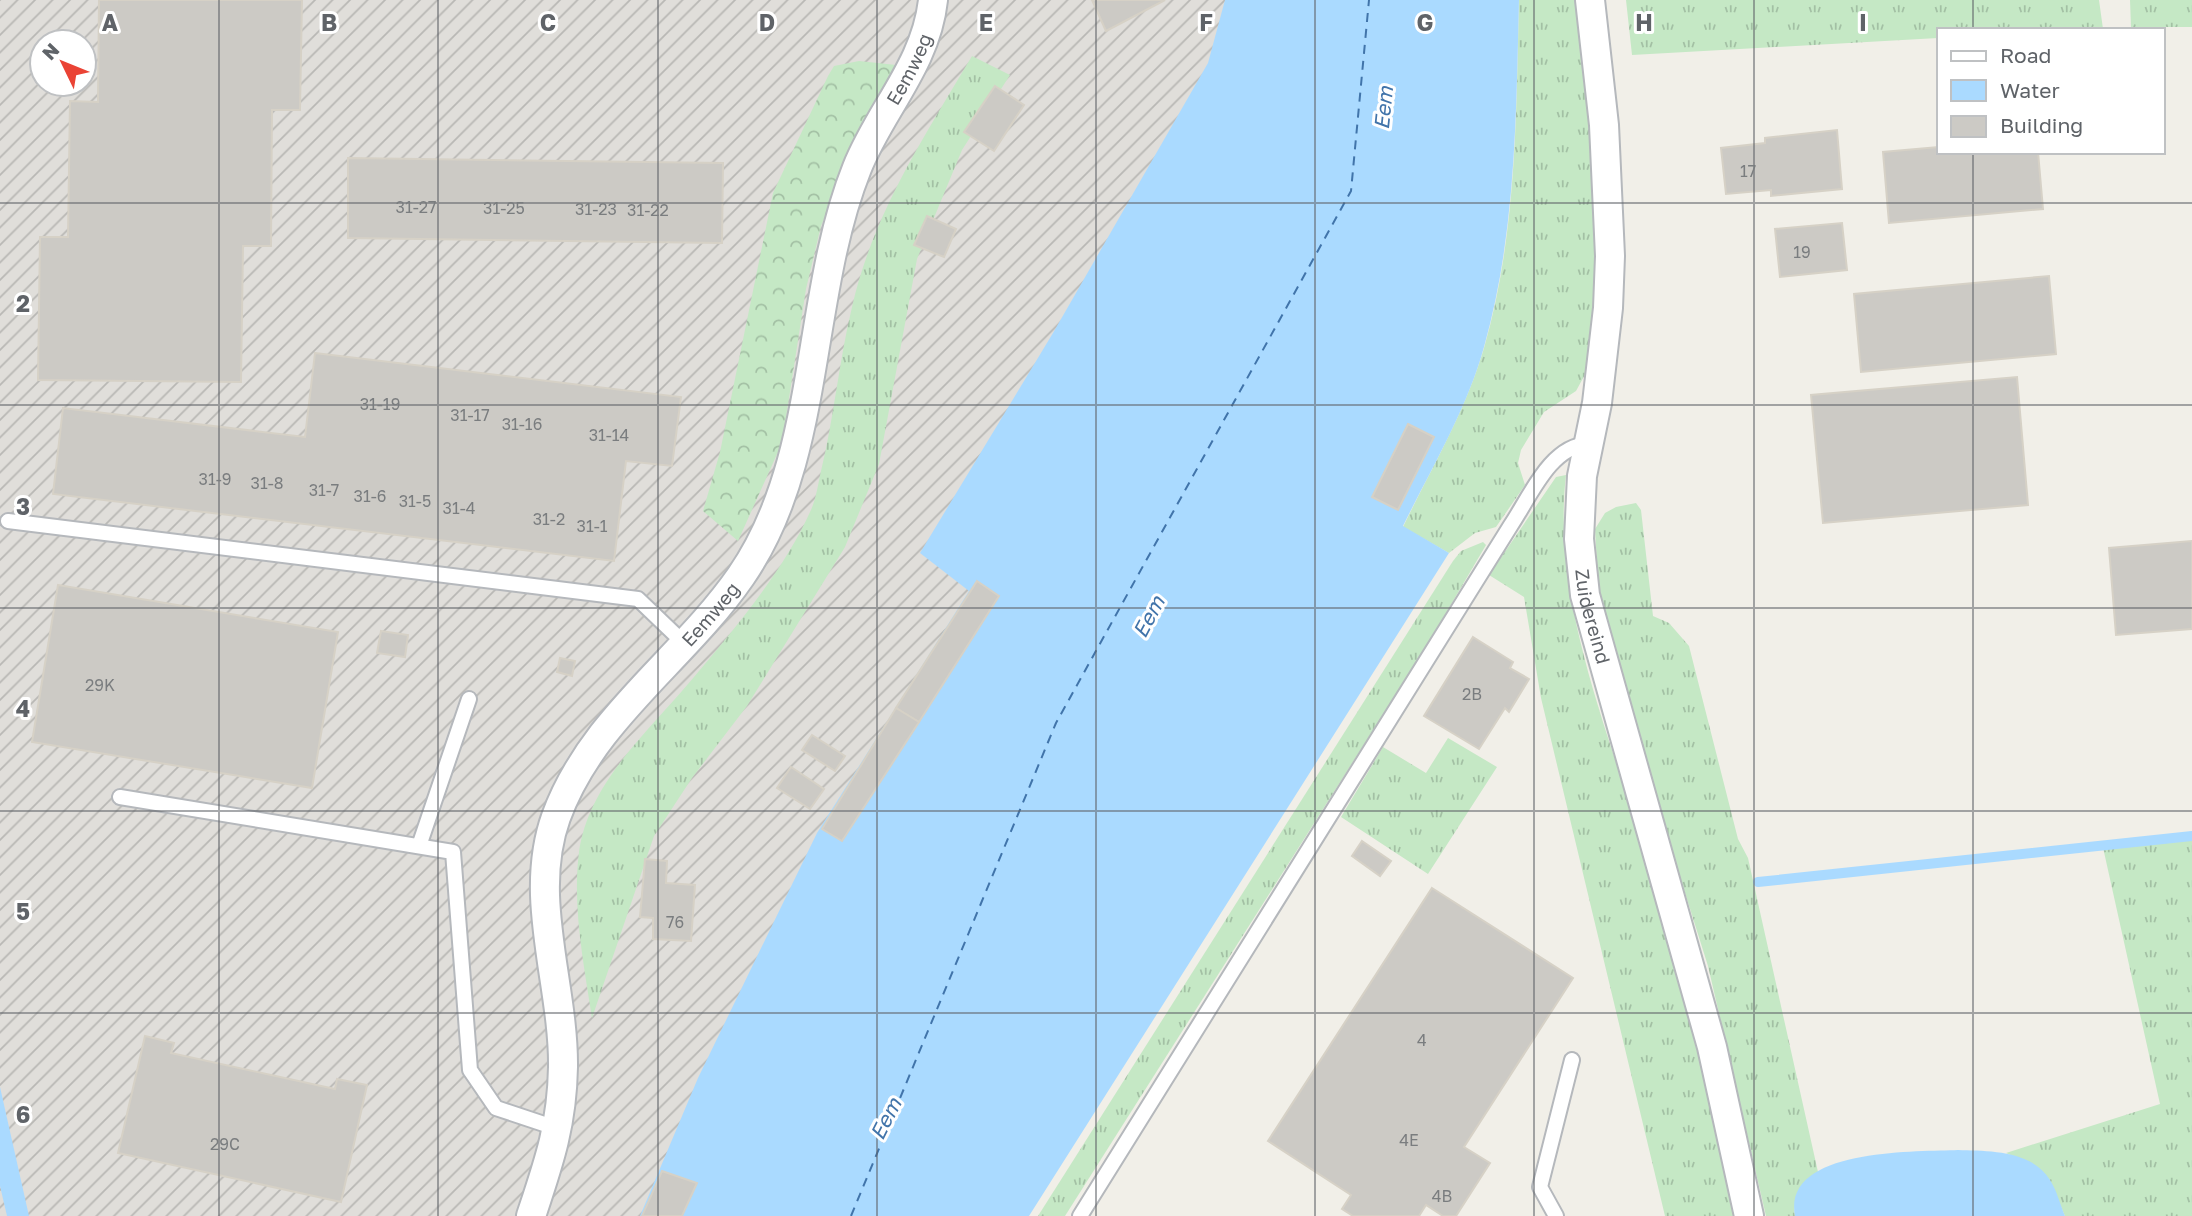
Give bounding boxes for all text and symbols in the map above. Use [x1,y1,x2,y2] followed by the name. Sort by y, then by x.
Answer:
[102,8,119,36] text: A
[321,8,337,36] text: B
[540,8,556,36] text: C
[759,8,775,36] text: D
[979,8,993,36] text: E
[1199,8,1213,36] text: F
[1417,8,1433,36] text: G
[1635,8,1653,36] text: H
[1859,8,1867,36] text: I
[28,28,98,98] north arrow
[1937,28,2164,154] legend
[881,30,936,109] street label: Eemweg
[37,38,64,64] text: N
[2000,42,2051,68] text: Road
[2000,77,2060,103] text: Water
[1368,84,1398,131] water label: Eem
[2000,112,2083,138] text: Building
[1740,161,1756,181] house number: 17
[396,197,436,217] house number: 31-27
[483,198,525,218] house number: 31-25
[575,199,617,219] house number: 31-23
[627,200,669,220] house number: 31-22
[1793,242,1811,262] house number: 19
[16,289,30,317] text: 2
[360,394,400,414] house number: 31-19
[450,405,490,425] house number: 31-17
[502,414,542,434] house number: 31-16
[589,425,629,445] house number: 31-14
[199,469,231,489] house number: 31-9
[251,473,283,493] house number: 31-8
[309,480,339,500] house number: 31-7
[354,486,386,506] house number: 31-6
[399,491,431,511] house number: 31-5
[16,492,30,520] text: 3
[443,498,475,518] house number: 31-4
[533,509,565,529] house number: 31-2
[577,516,608,536] house number: 31-1
[1571,568,1616,666] street label: Zuidereind
[676,577,744,651] street label: Eemweg
[1126,590,1170,642] water label: Eem
[85,675,115,695] house number: 29K
[1462,684,1482,704] house number: 2B
[16,694,30,722] text: 4
[16,897,30,925] text: 5
[666,912,684,932] house number: 76
[1417,1030,1427,1050] house number: 4
[864,1092,907,1144] water label: Eem
[16,1100,30,1128] text: 6
[1399,1130,1419,1150] house number: 4E
[210,1134,240,1154] house number: 29C
[1432,1186,1452,1206] house number: 4B

